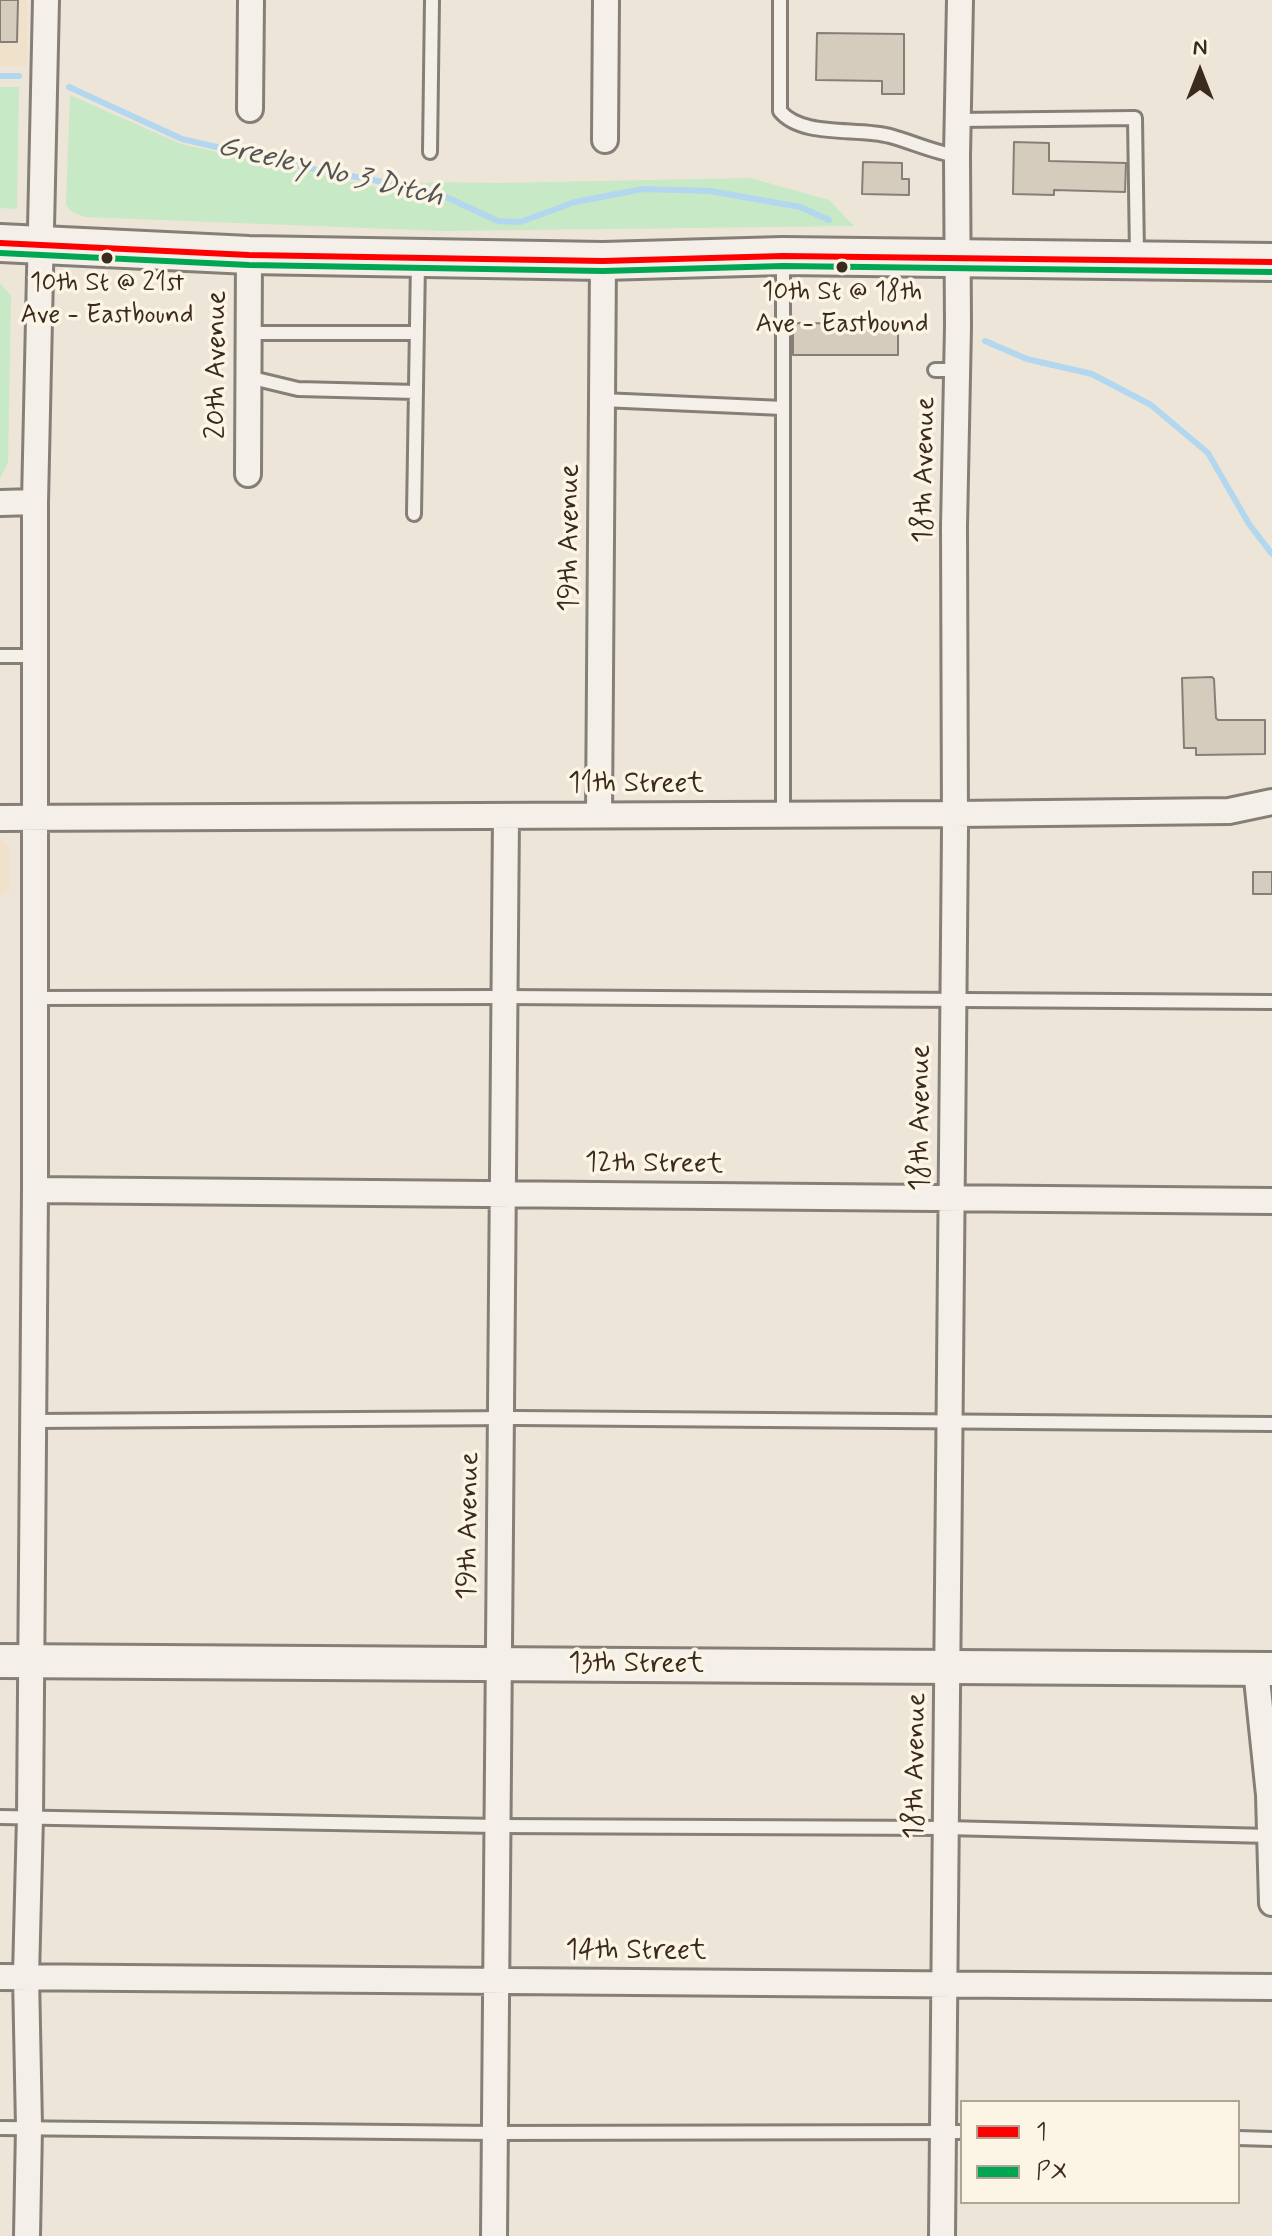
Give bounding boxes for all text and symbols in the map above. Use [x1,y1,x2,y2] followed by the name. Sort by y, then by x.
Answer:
[1160,32,1240,112] north arrow
[1193,34,1207,62] text: N
[214,130,446,216] water label: Greeley No 3 Ditch
[99,250,115,266] marker: 10th St @ 21st Ave - Eastbound
[834,259,850,275] marker: 10th St @ 18th Ave - Eastbound
[21,269,193,330] place label: 10th St @ 21st Ave - Eastbound
[756,278,928,340] place label: 10th St @ 18th Ave - Eastbound
[201,291,235,439] street label: 20th Avenue
[908,396,944,544] street label: 18th Avenue
[554,464,588,612] street label: 19th Avenue
[568,768,704,802] street label: 11th Street
[905,1045,939,1191] street label: 18th Avenue
[584,1147,724,1183] street label: 12th Street
[452,1452,488,1600] street label: 19th Avenue
[568,1648,704,1682] street label: 13th Street
[899,1692,935,1840] street label: 18th Avenue
[566,1935,706,1969] street label: 14th Street
[960,2100,1240,2204] legend
[1036,2117,1047,2148] text: 1
[1036,2157,1068,2188] text: PX

